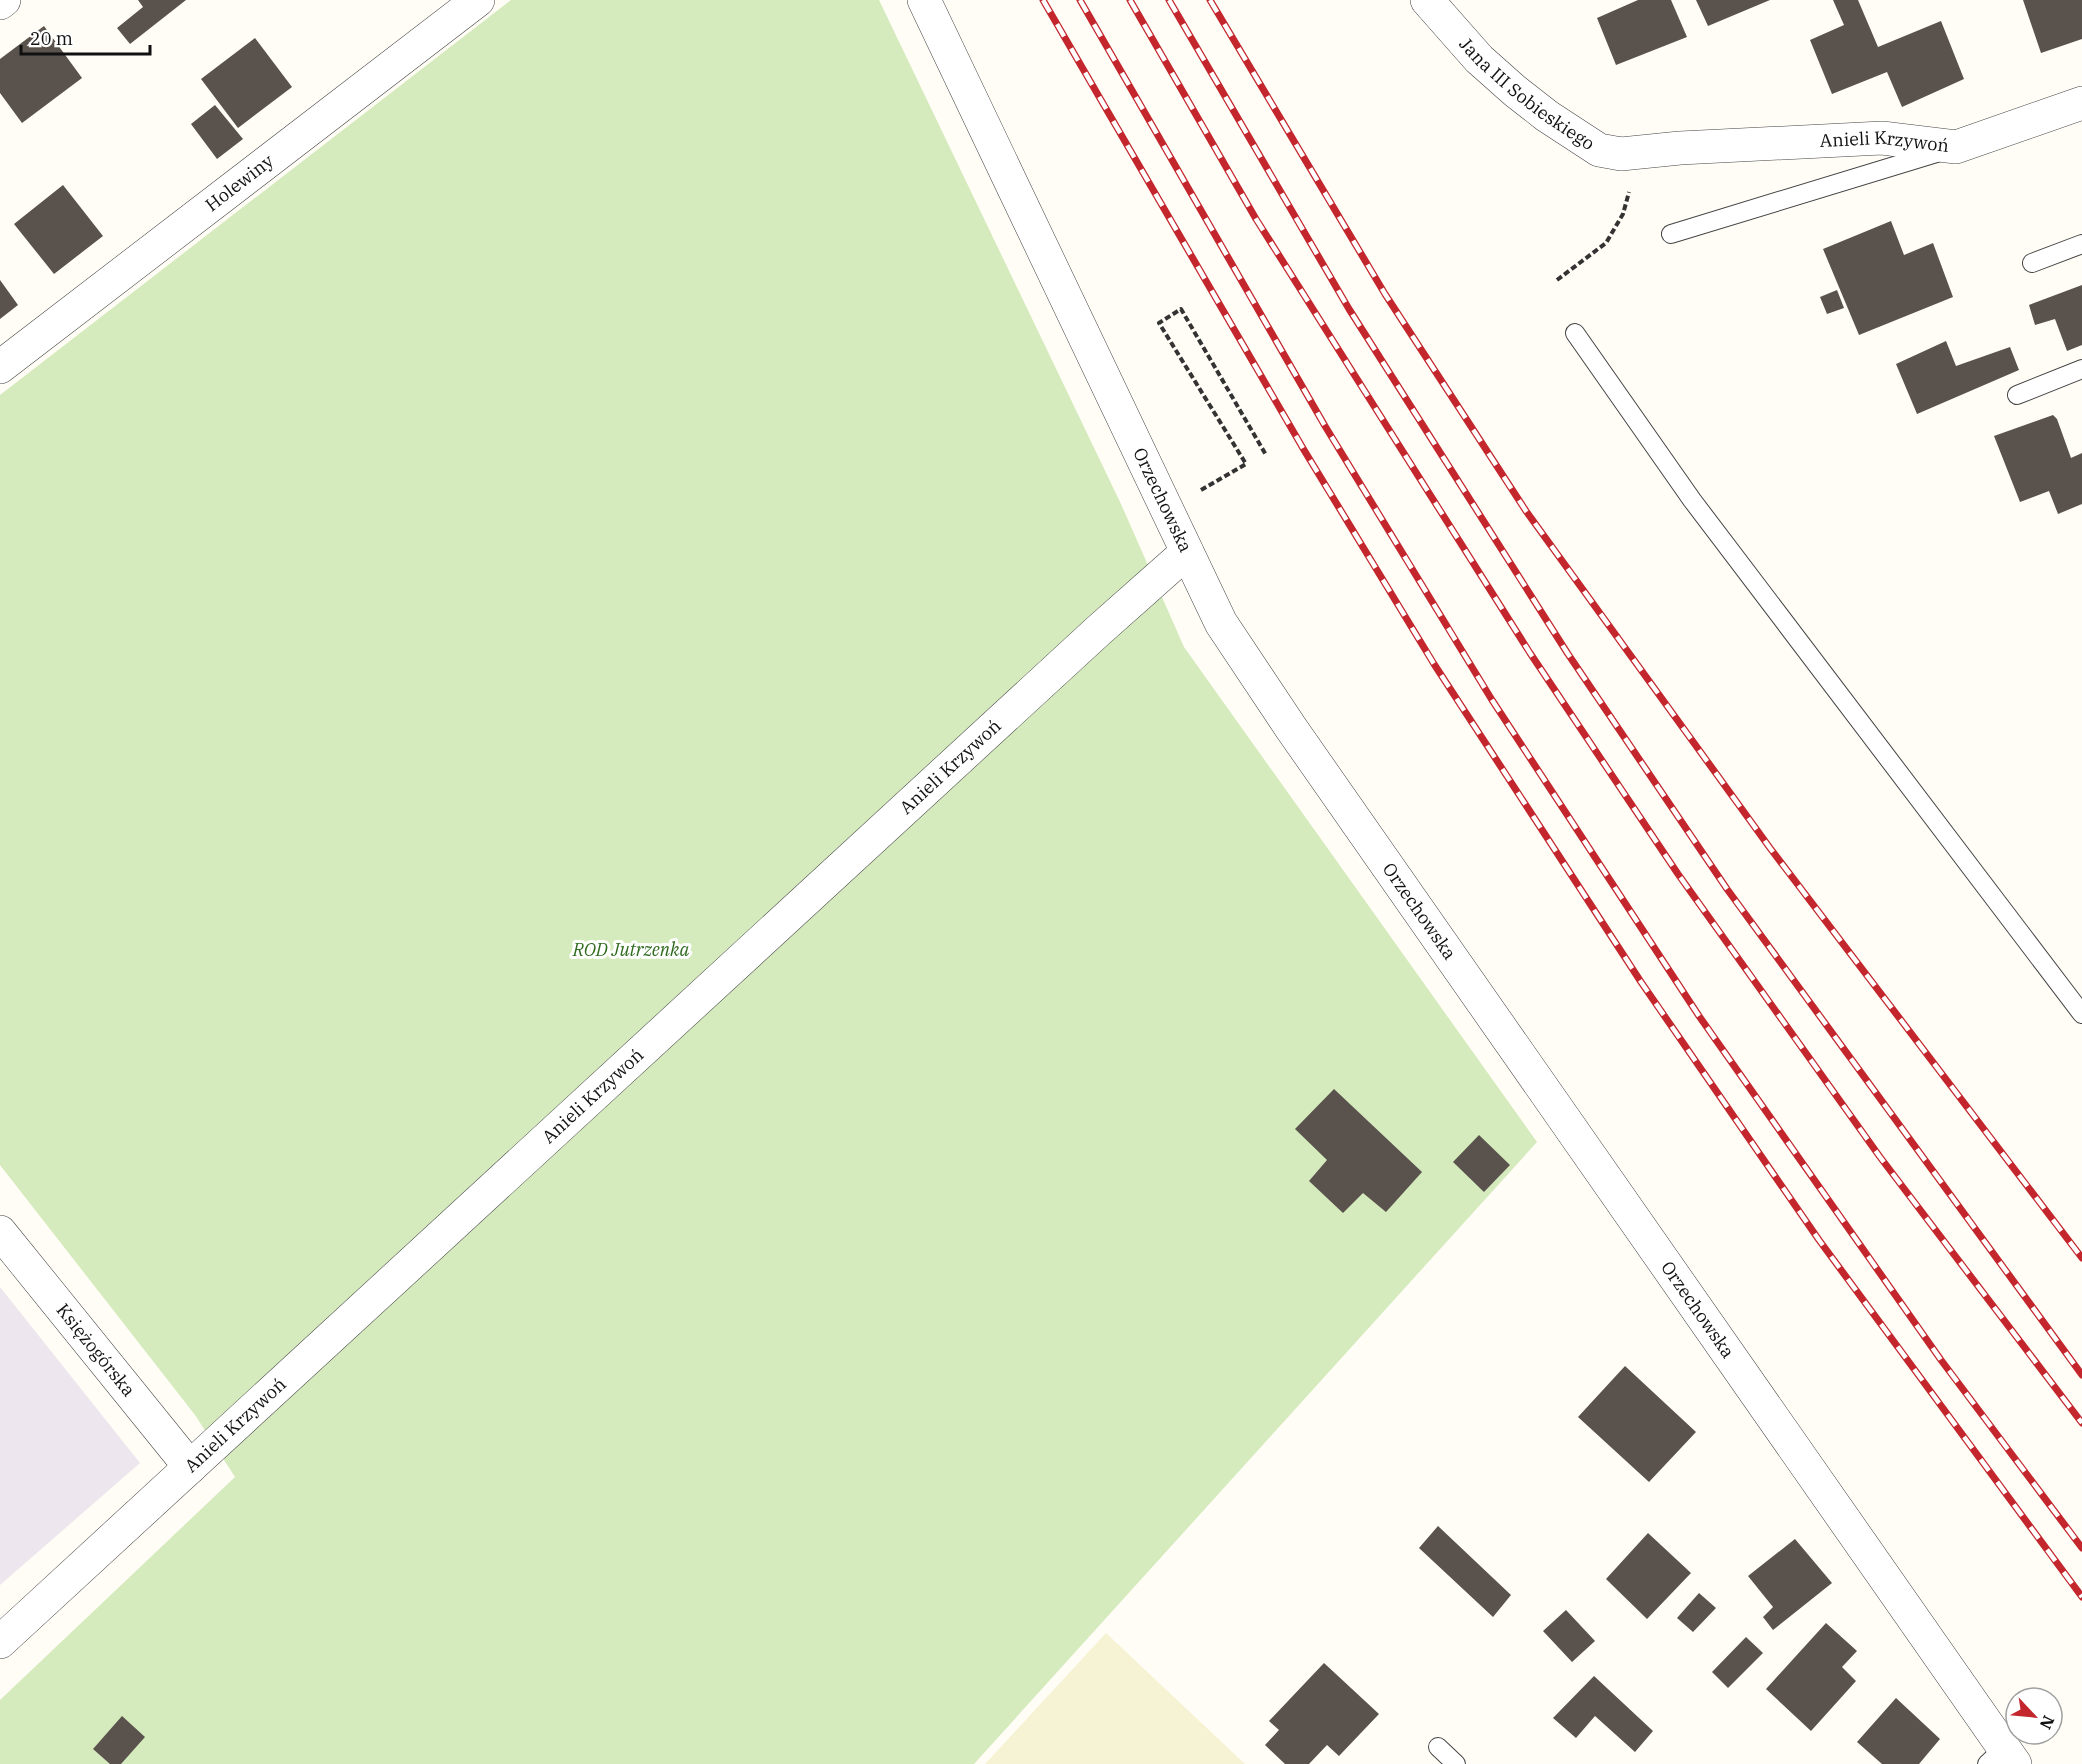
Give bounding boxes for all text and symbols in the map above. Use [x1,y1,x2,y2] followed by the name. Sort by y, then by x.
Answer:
[21,18,150,56] scale bar
[30,27,73,50] text: 20 m
[1455,33,1599,155] street label: Jana III Sobieskiego
[1819,126,1950,157] street label: Anieli Krzywoń
[201,149,278,216] street label: Holewiny
[1128,444,1198,556] street label: Orzechowska
[895,714,1006,819] street label: Anieli Krzywoń
[1378,858,1461,964] street label: Orzechowska
[572,938,690,961] park label: ROD Jutrzenka
[537,1043,648,1148] street label: Anieli Krzywoń
[1656,1256,1740,1362] street label: Orzechowska
[52,1299,140,1401] street label: Księżogórska
[180,1372,291,1477] street label: Anieli Krzywoń
[2004,1686,2064,1746] north arrow
[2036,1713,2059,1733] text: N

